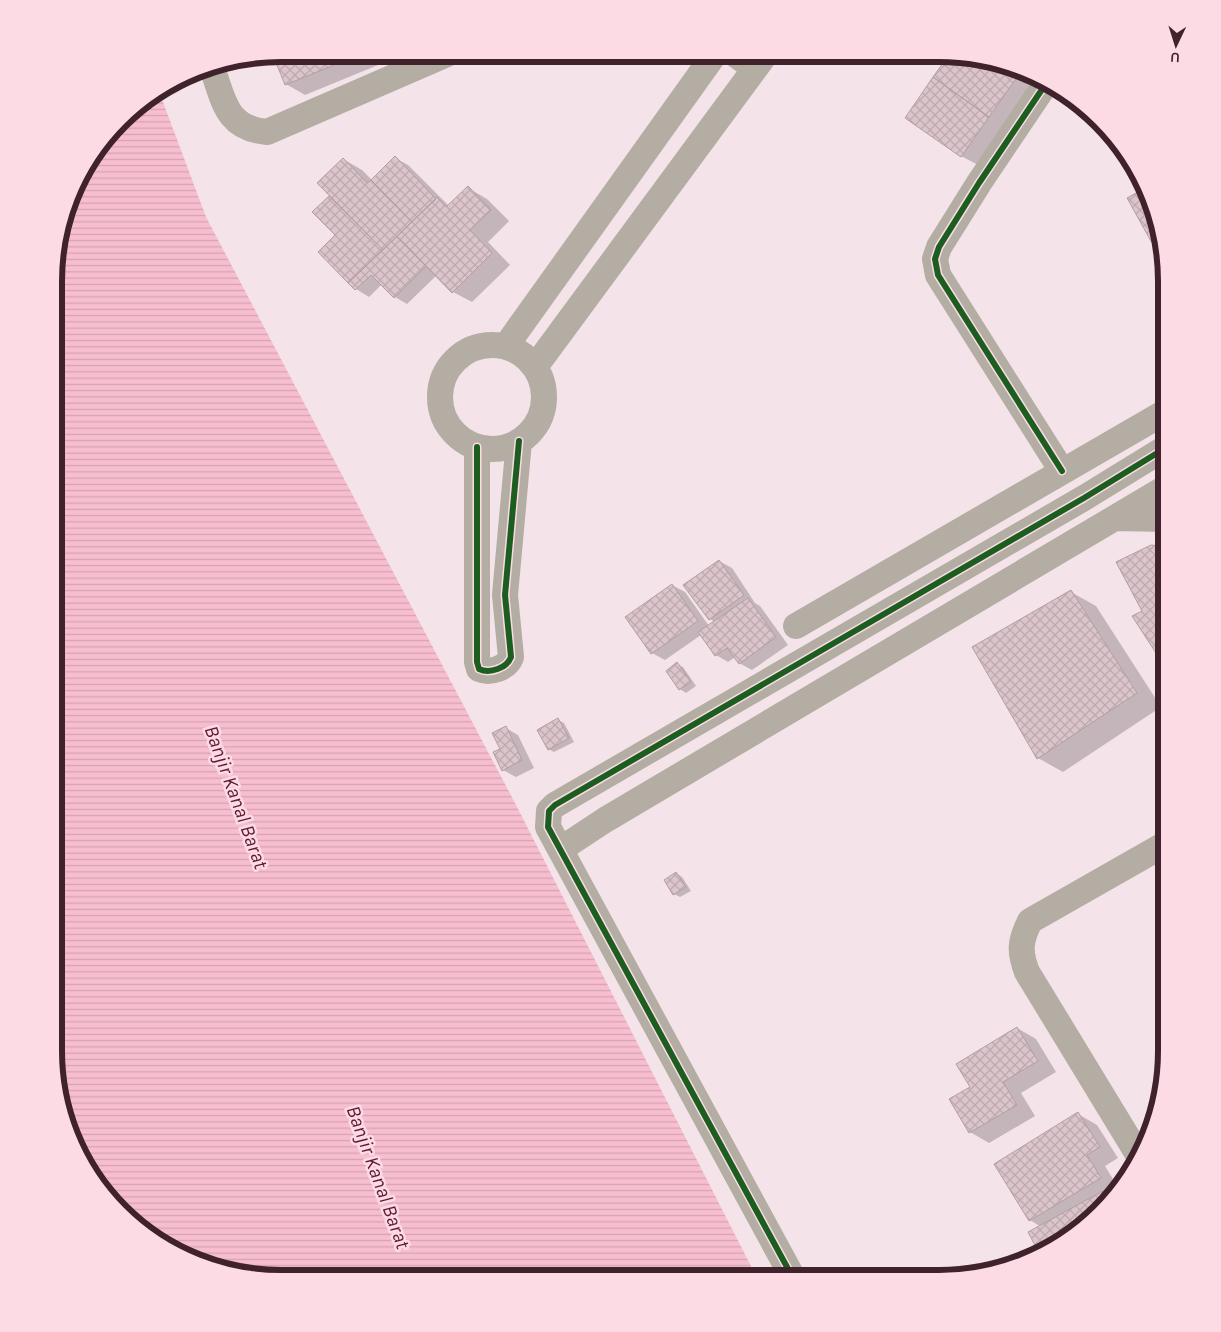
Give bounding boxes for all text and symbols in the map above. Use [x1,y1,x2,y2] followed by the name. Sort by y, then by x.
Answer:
[1151,20,1201,70] north arrow
[1170,49,1181,66] text: U
[199,722,273,872] water label: Banjir Kanal Barat
[341,1102,415,1252] water label: Banjir Kanal Barat

